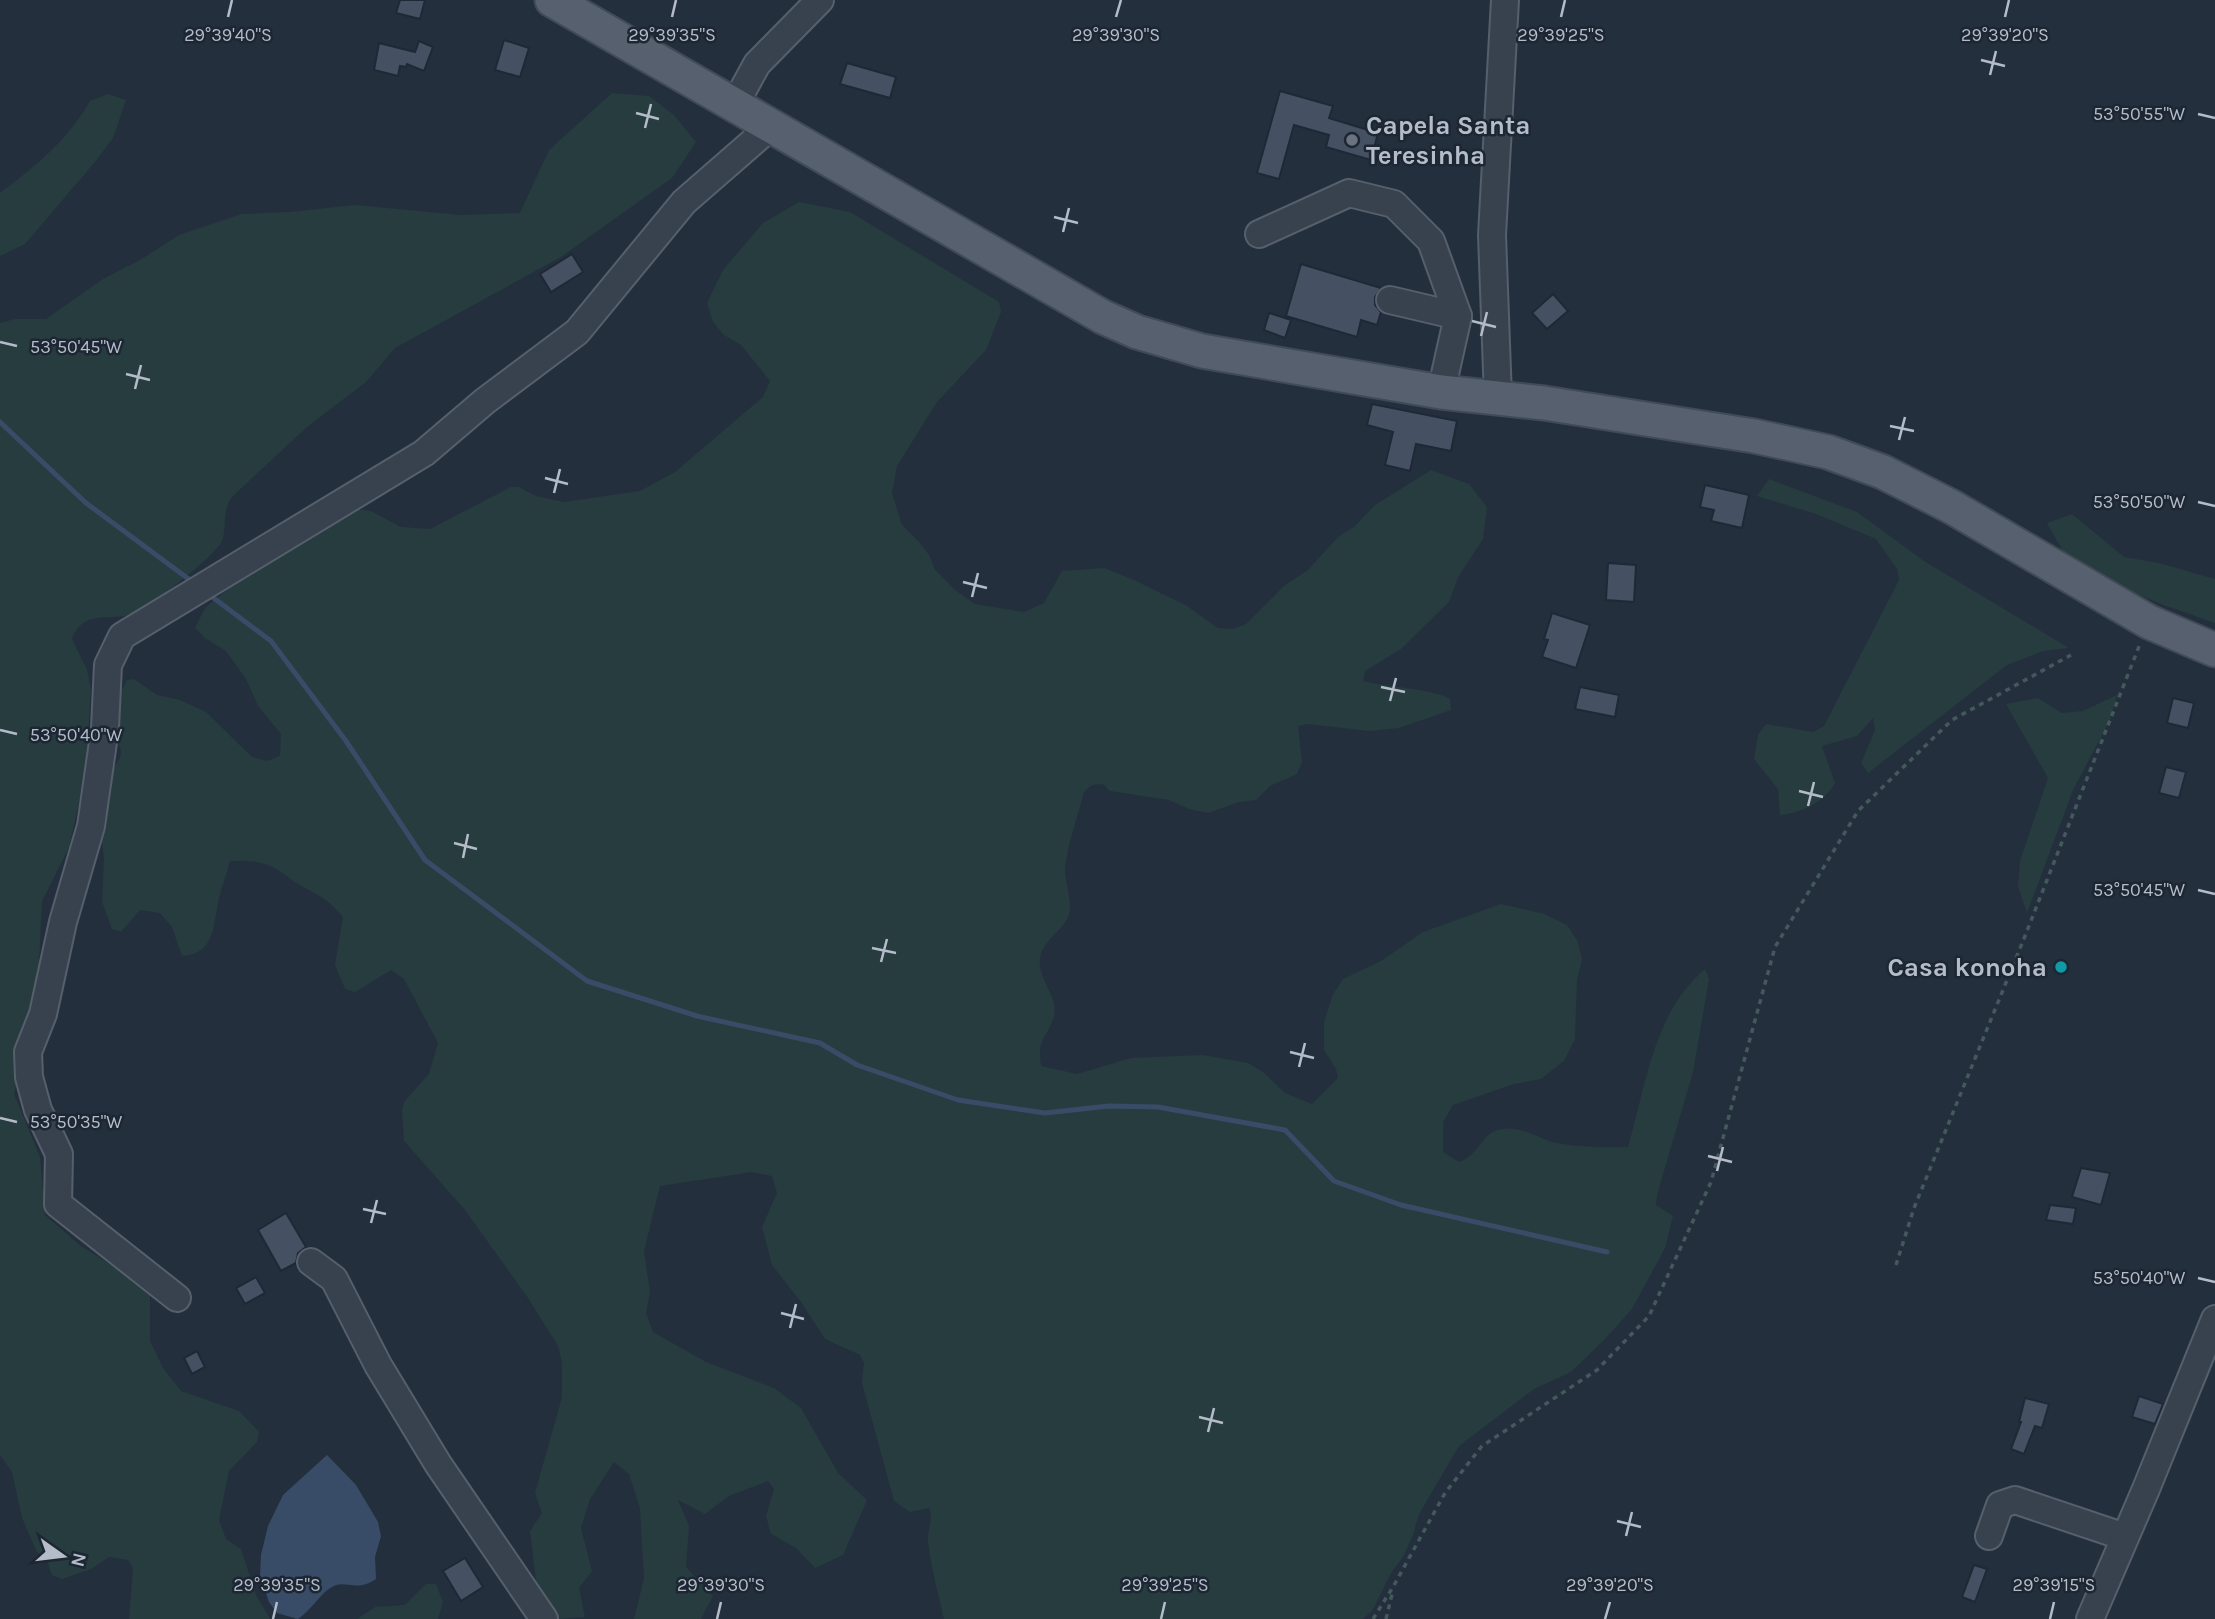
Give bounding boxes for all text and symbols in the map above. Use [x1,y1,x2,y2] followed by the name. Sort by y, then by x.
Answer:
[184,24,272,46] text: 29°39'40"S
[628,24,716,46] text: 29°39'35"S
[1072,24,1160,46] text: 29°39'30"S
[1517,24,1605,46] text: 29°39'25"S
[1961,24,2049,46] text: 29°39'20"S
[2093,103,2185,125] text: 53°50'55"W
[1366,110,1530,171] place label: Capela Santa Teresinha
[1344,132,1360,148] marker: Capela Santa Teresinha
[30,336,122,358] text: 53°50'45"W
[2093,491,2185,513] text: 53°50'50"W
[30,724,122,746] text: 53°50'40"W
[2093,879,2185,901] text: 53°50'45"W
[1887,952,2047,983] place label: Casa konoha
[2053,959,2069,975] marker: Casa konoha
[30,1111,122,1133] text: 53°50'35"W
[2093,1267,2185,1289] text: 53°50'40"W
[28,1521,98,1591] north arrow
[66,1551,91,1569] text: N
[233,1574,321,1596] text: 29°39'35"S
[677,1574,765,1596] text: 29°39'30"S
[1121,1574,1209,1596] text: 29°39'25"S
[1566,1574,1654,1596] text: 29°39'20"S
[2013,1574,2095,1596] text: 29°39'15"S

